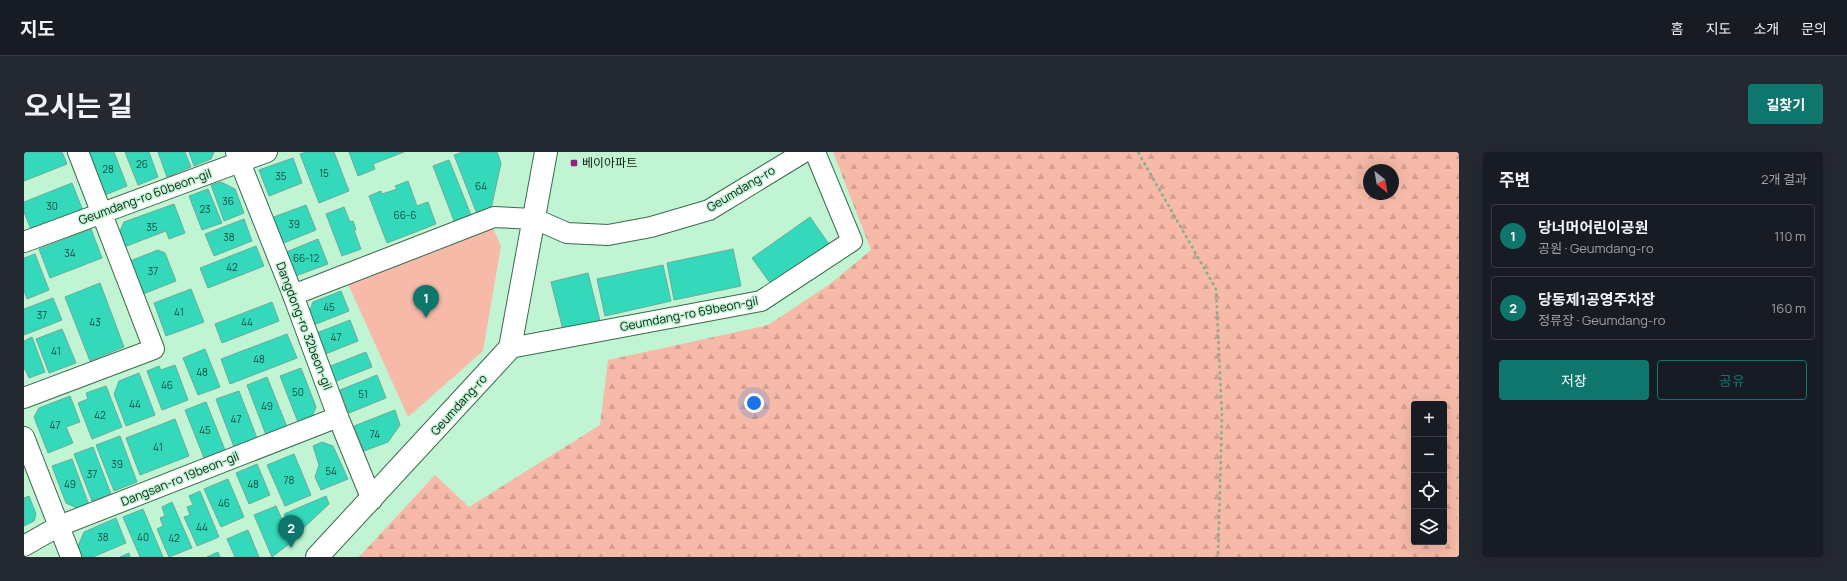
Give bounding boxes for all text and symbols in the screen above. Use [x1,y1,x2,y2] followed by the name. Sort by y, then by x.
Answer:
[20,16,55,42] text: 지도
[1671,19,1684,38] text: 홈
[1706,19,1731,38] text: 지도
[1753,19,1779,38] text: 소개
[1801,19,1827,38] text: 문의
[1748,84,1823,124] button: 길찾기
[24,86,133,124] text: 오시는 길
[582,154,637,171] place label: 베이아파트
[136,157,148,171] house number: 26
[569,158,579,168] marker: 베이아파트
[703,161,778,216] street label: Geumdang-ro
[102,162,114,176] house number: 28
[1363,164,1399,200] north arrow
[76,165,214,229] street label: Geumdang-ro 60beon-gil
[319,166,329,180] house number: 15
[1499,168,1530,191] text: 주변
[275,169,287,183] house number: 35
[1761,170,1807,188] text: 2개 결과
[475,179,487,193] house number: 64
[222,194,234,208] house number: 36
[46,199,58,213] house number: 30
[199,202,211,216] house number: 23
[394,208,416,222] house number: 66-6
[288,217,300,231] house number: 39
[1538,217,1648,238] text: 당너머어린이공원
[146,220,158,234] house number: 35
[1510,227,1516,245] text: 1
[1774,227,1806,245] text: 110 m
[223,230,235,244] house number: 38
[1538,239,1654,257] text: 공원 · Geumdang-ro
[64,246,76,260] house number: 34
[293,251,319,265] house number: 66-12
[272,259,337,392] street label: Dangdong-ro 32beon-gil
[226,260,238,274] house number: 42
[148,264,158,278] house number: 37
[413,285,439,318] pin: 1
[1538,289,1655,310] text: 당동제1공영주차장
[618,292,759,335] street label: Geumdang-ro 69beon-gil
[1509,299,1517,317] text: 2
[1771,299,1806,317] text: 160 m
[323,300,335,314] house number: 45
[174,305,184,319] house number: 41
[37,308,47,322] house number: 37
[1538,311,1666,329] text: 정류장 · Geumdang-ro
[89,315,101,329] house number: 43
[241,315,253,329] house number: 44
[331,330,341,344] house number: 47
[51,344,61,358] house number: 41
[253,352,265,366] house number: 48
[1499,360,1649,400] button: 저장
[1657,360,1807,400] button: 공유
[196,365,208,379] house number: 48
[427,370,491,439] street label: Geumdang-ro
[161,378,173,392] house number: 46
[292,385,304,399] house number: 50
[358,387,368,401] house number: 51
[744,393,764,413] your location
[129,397,141,411] house number: 44
[261,399,273,413] house number: 49
[1411,401,1447,545] map controls
[1411,401,1447,437] button: +
[94,408,106,422] house number: 42
[231,412,241,426] house number: 47
[50,418,60,432] house number: 47
[199,423,211,437] house number: 45
[370,427,380,441] house number: 74
[1411,437,1447,473] button: −
[153,440,163,454] house number: 41
[118,447,241,510] street label: Dangsan-ro 19beon-gil
[111,457,123,471] house number: 39
[325,464,337,478] house number: 54
[87,467,97,481] house number: 37
[284,473,295,487] house number: 78
[1411,473,1447,509] button: locate
[64,477,76,491] house number: 49
[247,477,259,491] house number: 48
[218,496,230,510] house number: 46
[1411,509,1447,545] button: layers
[278,515,304,548] pin: 2
[196,520,208,534] house number: 44
[97,530,109,544] house number: 38
[137,530,149,544] house number: 40
[168,531,180,545] house number: 42

